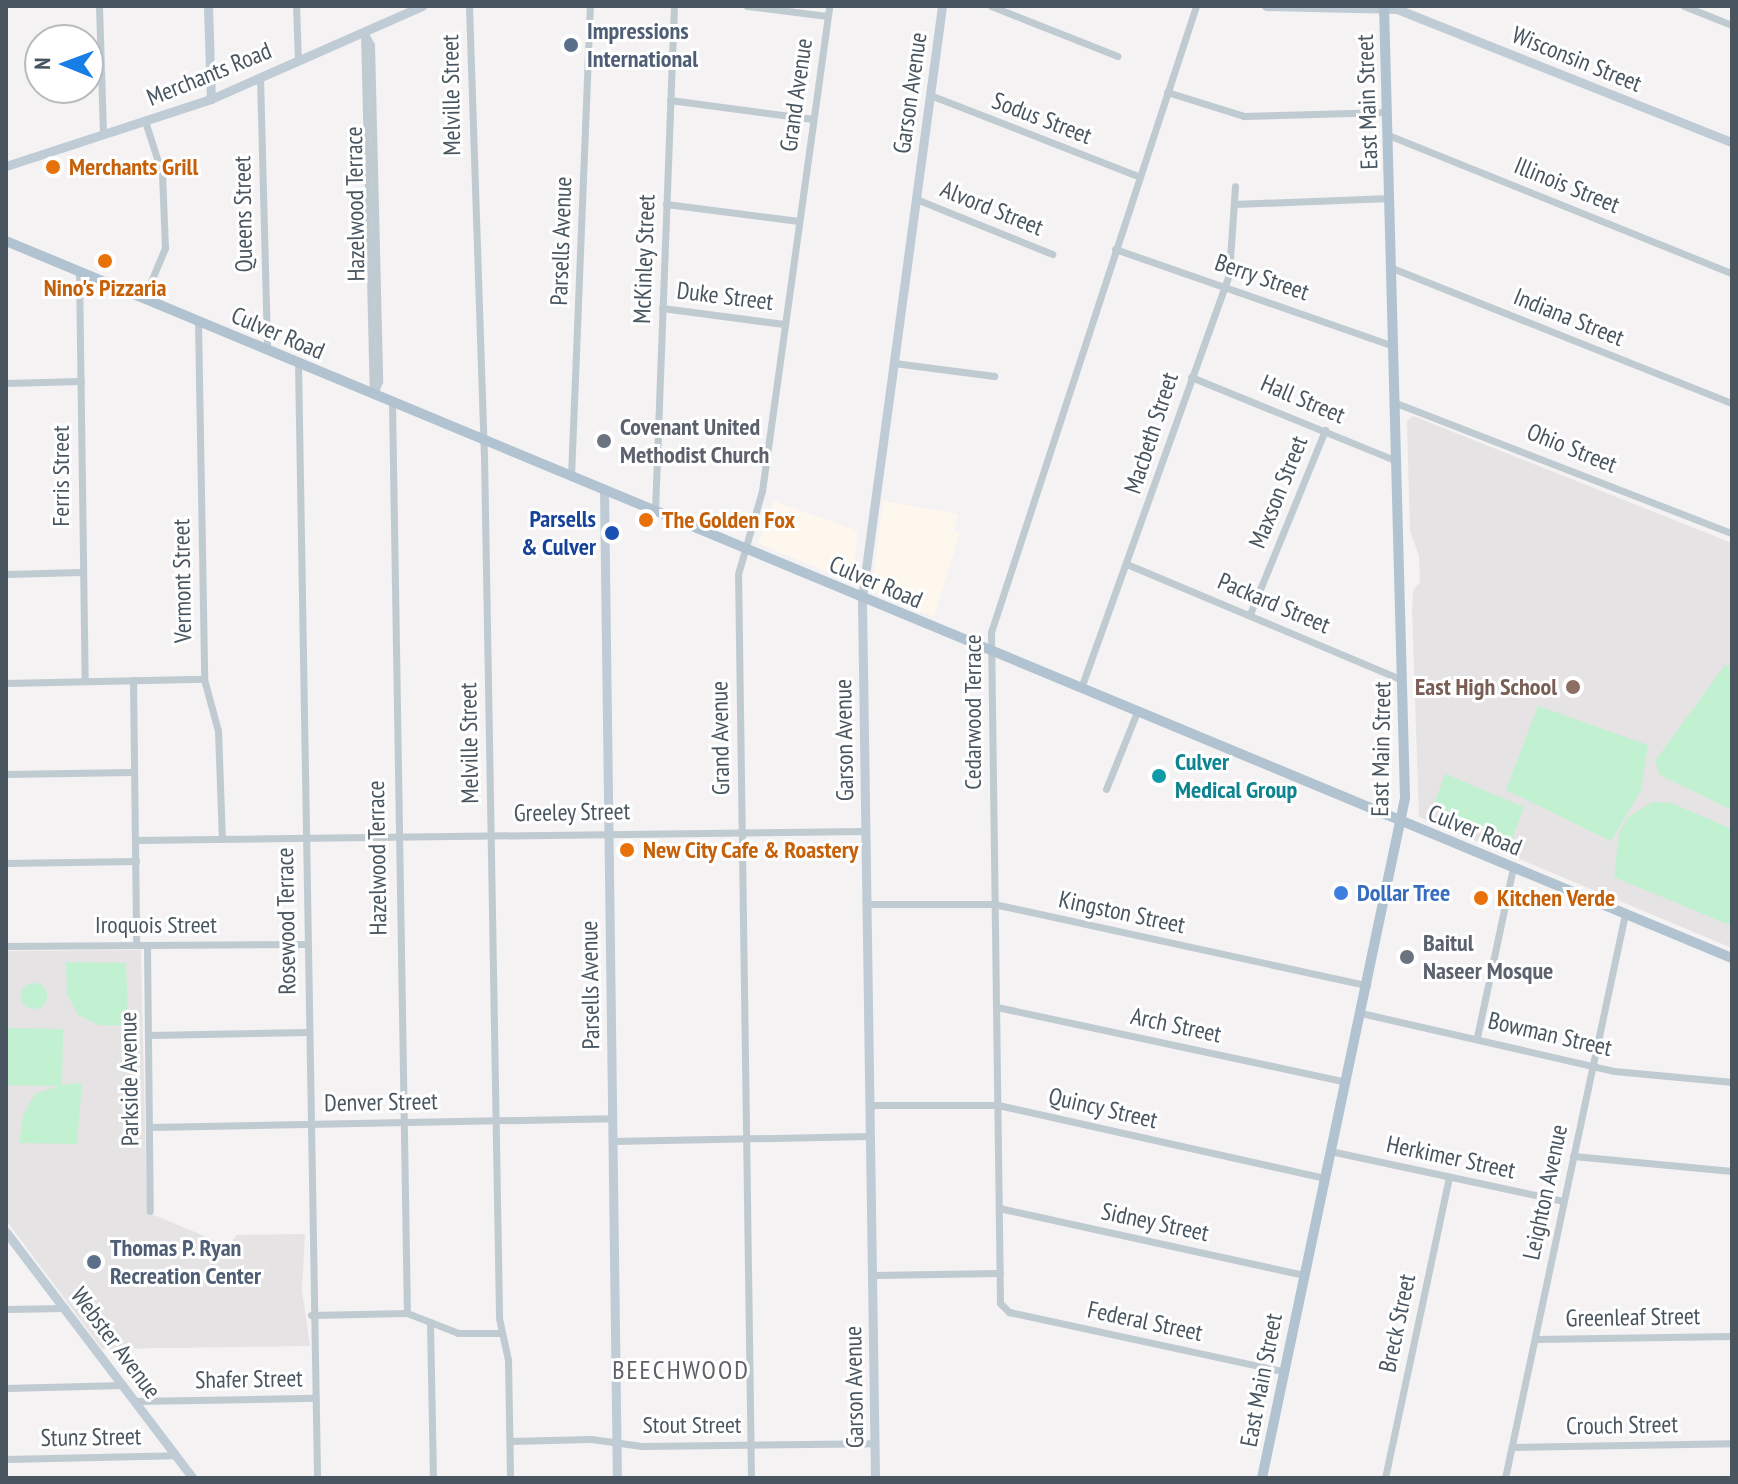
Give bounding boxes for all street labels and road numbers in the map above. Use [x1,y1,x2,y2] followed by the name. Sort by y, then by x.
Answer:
[1508,20,1646,98] street label: Wisconsin Street
[887,30,933,156] street label: Garson Avenue
[436,34,466,156] street label: Melville Street
[1350,34,1384,170] street label: East Main Street
[143,36,275,112] street label: Merchants Road
[774,36,818,154] street label: Grand Avenue
[988,86,1096,150] street label: Sodus Street
[339,126,371,282] street label: Hazelwood Terrace
[1510,151,1624,219] street label: Illinois Street
[228,155,258,273] street label: Queens Street
[936,174,1048,242] street label: Alvord Street
[544,176,578,306] street label: Parsells Avenue
[627,193,661,325] street label: McKinley Street
[1211,247,1313,307] street label: Berry Street
[675,276,775,316] street label: Duke Street
[1510,282,1628,352] street label: Indiana Street
[227,300,329,366] street label: Culver Road
[1257,368,1349,430] street label: Hall Street
[1118,369,1184,497] street label: Macbeth Street
[1523,417,1621,479] street label: Ohio Street
[47,425,75,527] street label: Ferris Street
[1242,432,1314,552] street label: Maxson Street
[167,519,197,643] street label: Vermont Street
[825,549,927,615] street label: Culver Road
[1214,567,1334,639] street label: Packard Street
[959,634,987,790] street label: Cedarwood Terrace
[829,678,859,802] street label: Garson Avenue
[705,680,735,796] street label: Grand Avenue
[1365,681,1397,817] street label: East Main Street
[454,682,484,804] street label: Melville Street
[361,780,393,936] street label: Hazelwood Terrace
[513,797,631,827] street label: Greeley Street
[1424,798,1526,862] street label: Culver Road
[270,847,302,995] street label: Rosewood Terrace
[1056,885,1188,939] street label: Kingston Street
[95,911,217,939] street label: Iroquois Street
[574,920,606,1050] street label: Parsells Avenue
[1128,1001,1224,1049] street label: Arch Street
[1485,1006,1615,1062] street label: Bowman Street
[113,1011,145,1147] street label: Parkside Avenue
[1045,1081,1161,1135] street label: Quincy Street
[324,1087,438,1117] street label: Denver Street
[1517,1121,1573,1263] street label: Leighton Avenue
[1384,1129,1518,1185] street label: Herkimer Street
[1098,1197,1212,1247] street label: Sidney Street
[1372,1271,1422,1375] street label: Breck Street
[65,1281,167,1405] street label: Webster Avenue
[1085,1295,1205,1347] street label: Federal Street
[1565,1301,1701,1333] street label: Greenleaf Street
[1234,1311,1288,1449] street label: East Main Street
[839,1325,869,1449] street label: Garson Avenue
[195,1364,303,1394] street label: Shafer Street
[1566,1410,1678,1440] street label: Crouch Street
[643,1411,741,1439] street label: Stout Street
[40,1422,142,1452] street label: Stunz Street

